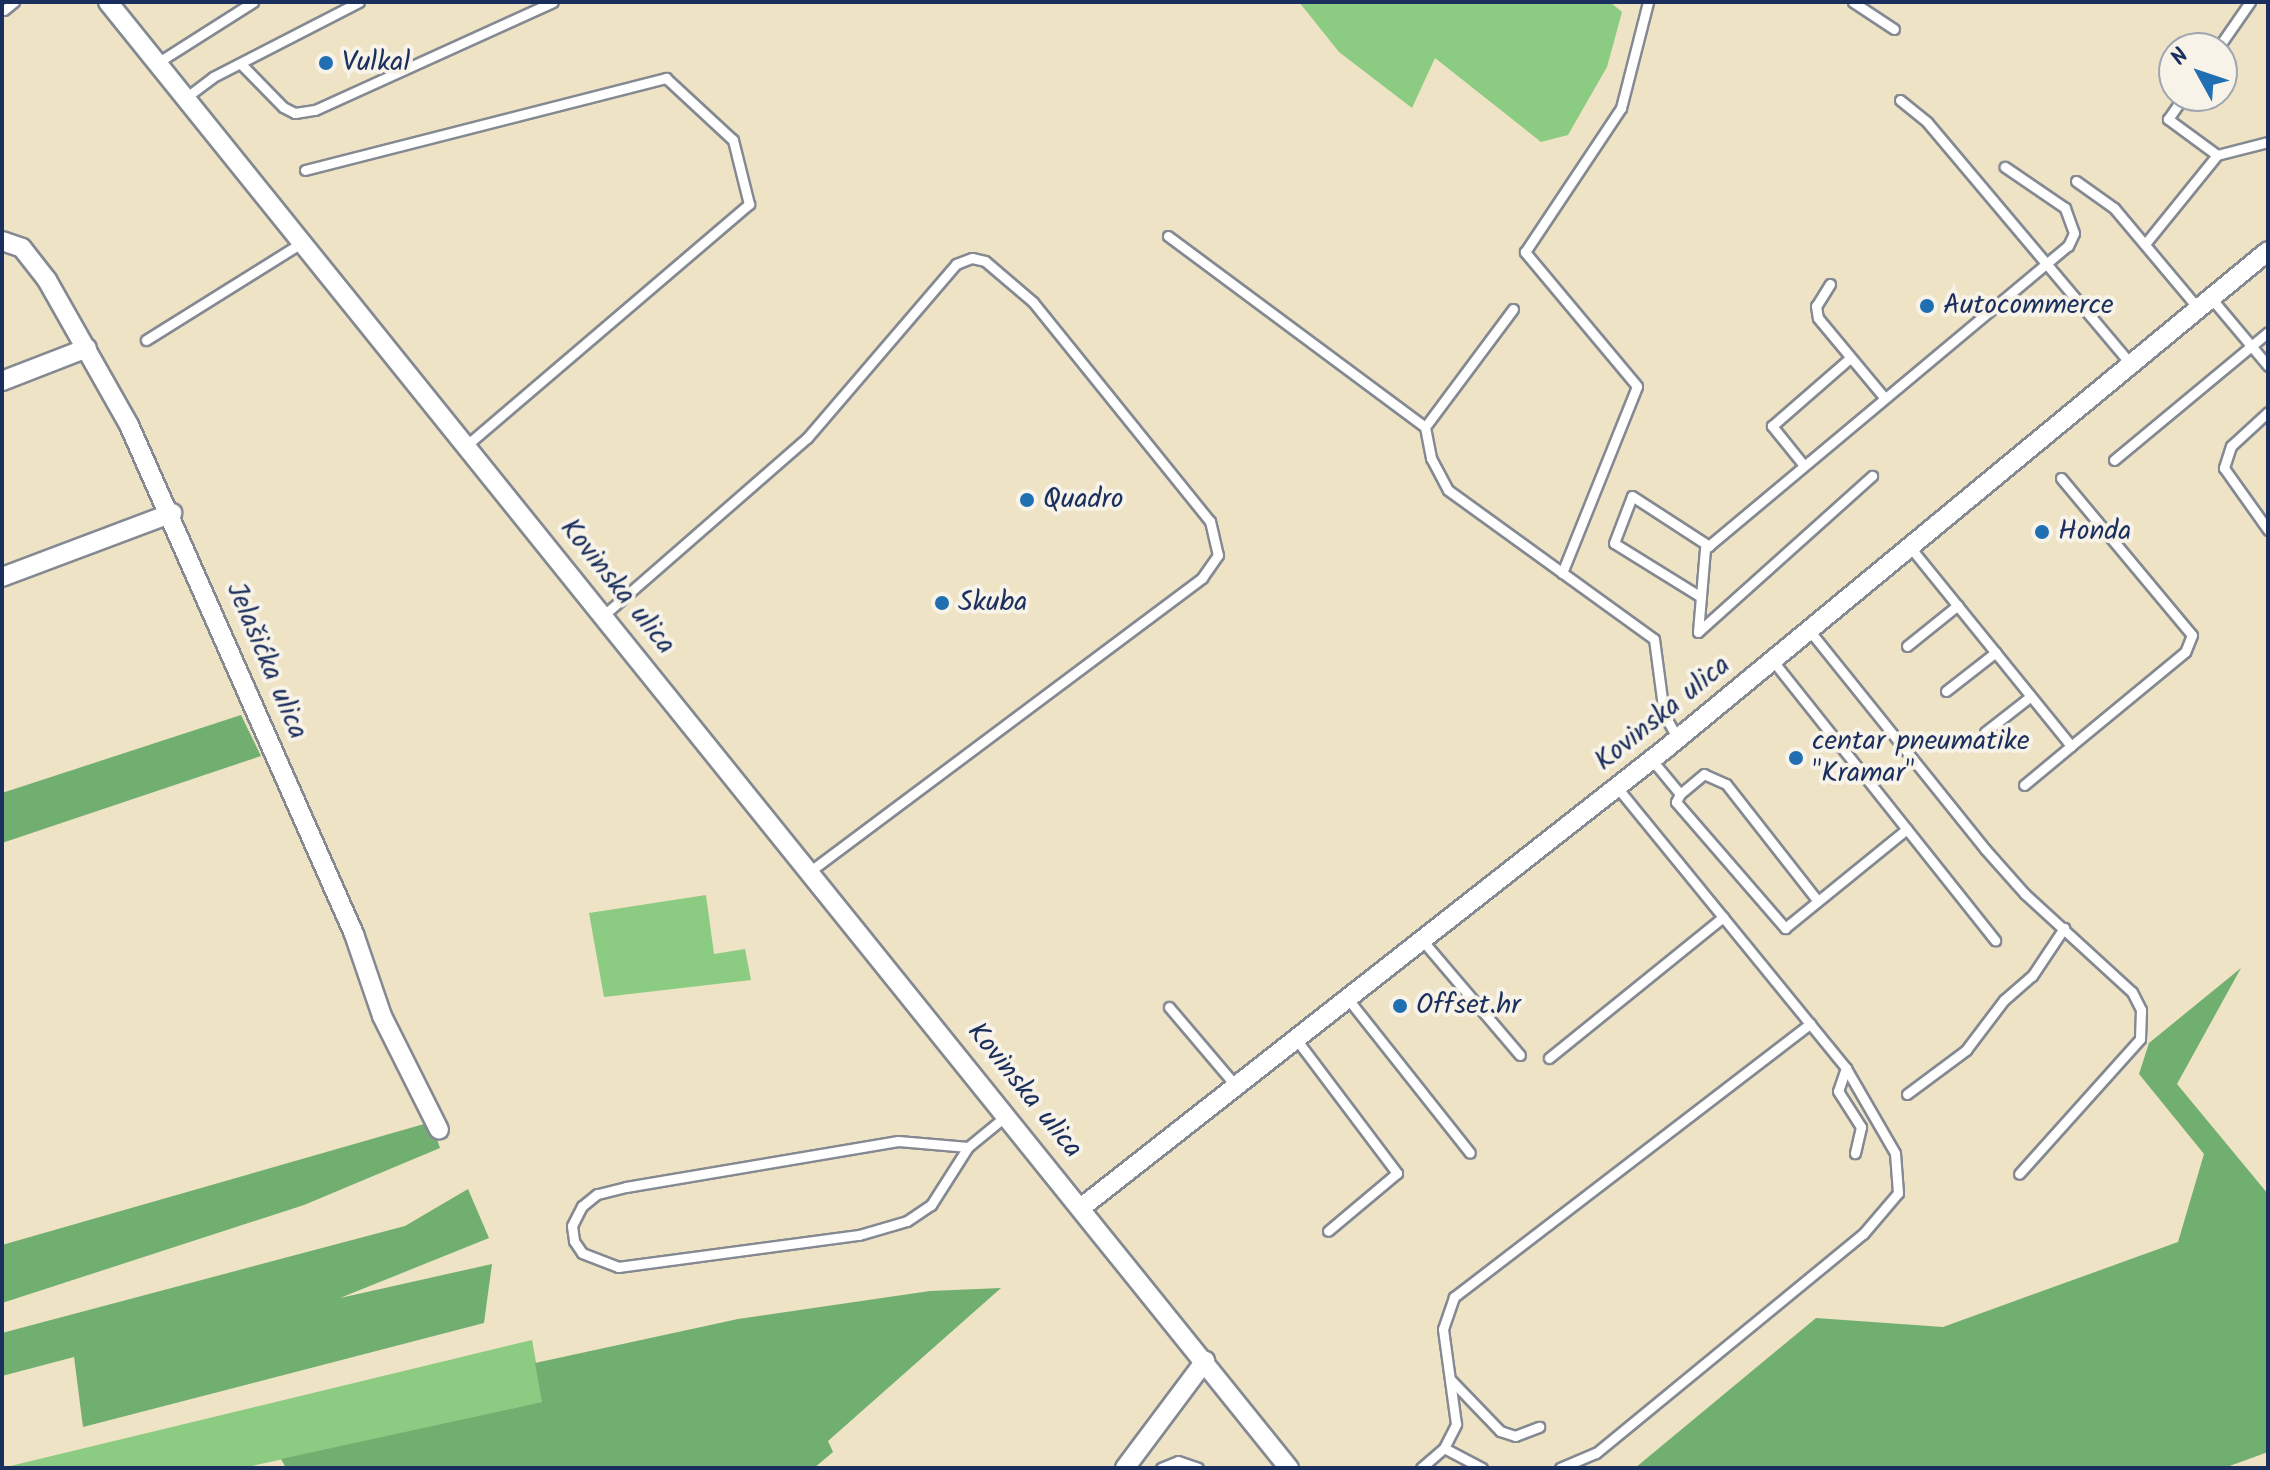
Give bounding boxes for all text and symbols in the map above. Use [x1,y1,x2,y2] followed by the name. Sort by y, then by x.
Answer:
[2158,32,2238,112] north arrow
[2163,41,2199,74] text: N
[342,46,410,80] place label: Vulkal
[317,54,335,72] marker: Vulkal
[1943,289,2114,323] place label: Autocommerce
[1918,297,1936,315] marker: Autocommerce
[1043,483,1123,517] place label: Quadro
[1018,491,1036,509] marker: Quadro
[552,512,682,662] street label: Kovinska ulica
[2058,515,2131,549] place label: Honda
[2033,523,2051,541] marker: Honda
[218,578,314,744] street label: Jelašićka ulica
[958,586,1027,620] place label: Skuba
[933,594,951,612] marker: Skuba
[1588,649,1738,779] street label: Kovinska ulica
[1812,725,2029,791] place label: centar pneumatike "Kramar"
[1787,749,1805,767] marker: centar pneumatike "Kramar"
[1416,989,1520,1023] place label: Offset.hr
[1391,997,1409,1015] marker: Offset.hr
[959,1016,1089,1166] street label: Kovinska ulica

